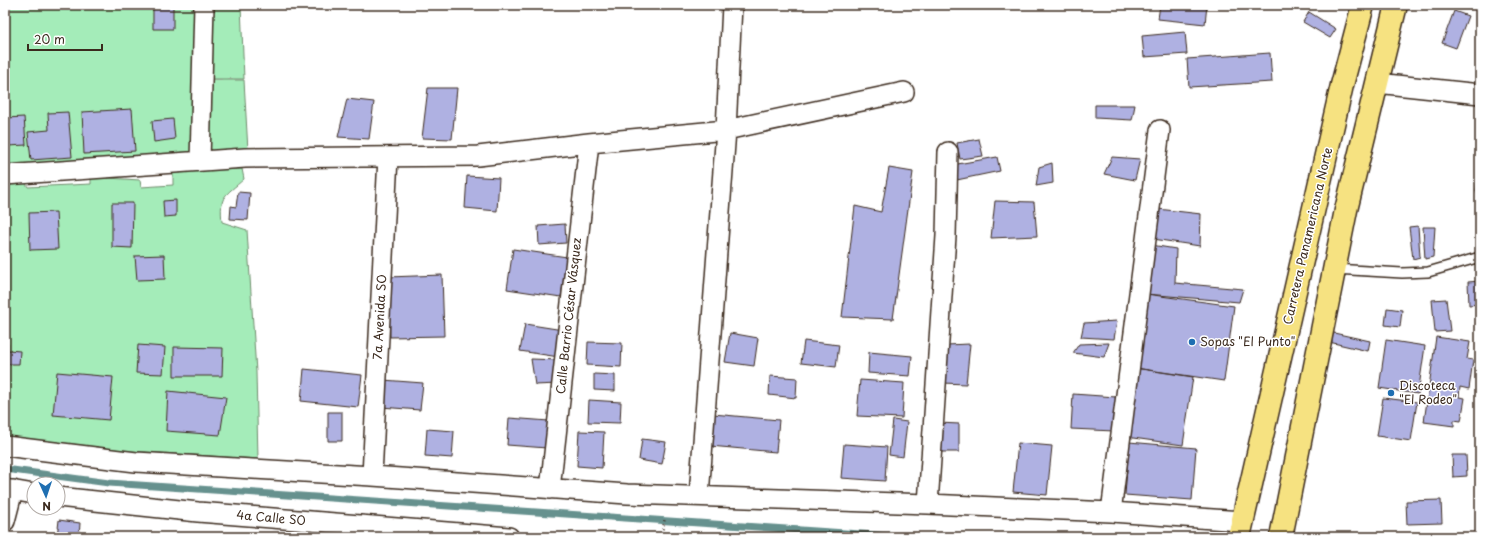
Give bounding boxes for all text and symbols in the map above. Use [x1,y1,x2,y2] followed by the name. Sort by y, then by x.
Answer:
[28,26,102,52] scale bar
[34,30,65,48] text: 20 m
[1278,145,1336,326] street label: Carretera Panamericana Norte
[551,237,585,395] street label: Calle Barrio César Vásquez
[368,274,390,360] street label: 7a Avenida SO
[1200,332,1295,350] place label: Sopas "El Punto"
[1187,337,1197,347] marker: Sopas "El Punto"
[1399,376,1457,408] place label: Discoteca "El Rodeo"
[1386,388,1396,398] marker: Discoteca "El Rodeo"
[26,476,66,516] north arrow
[41,498,51,515] text: N
[236,505,307,529] street label: 4a Calle SO

